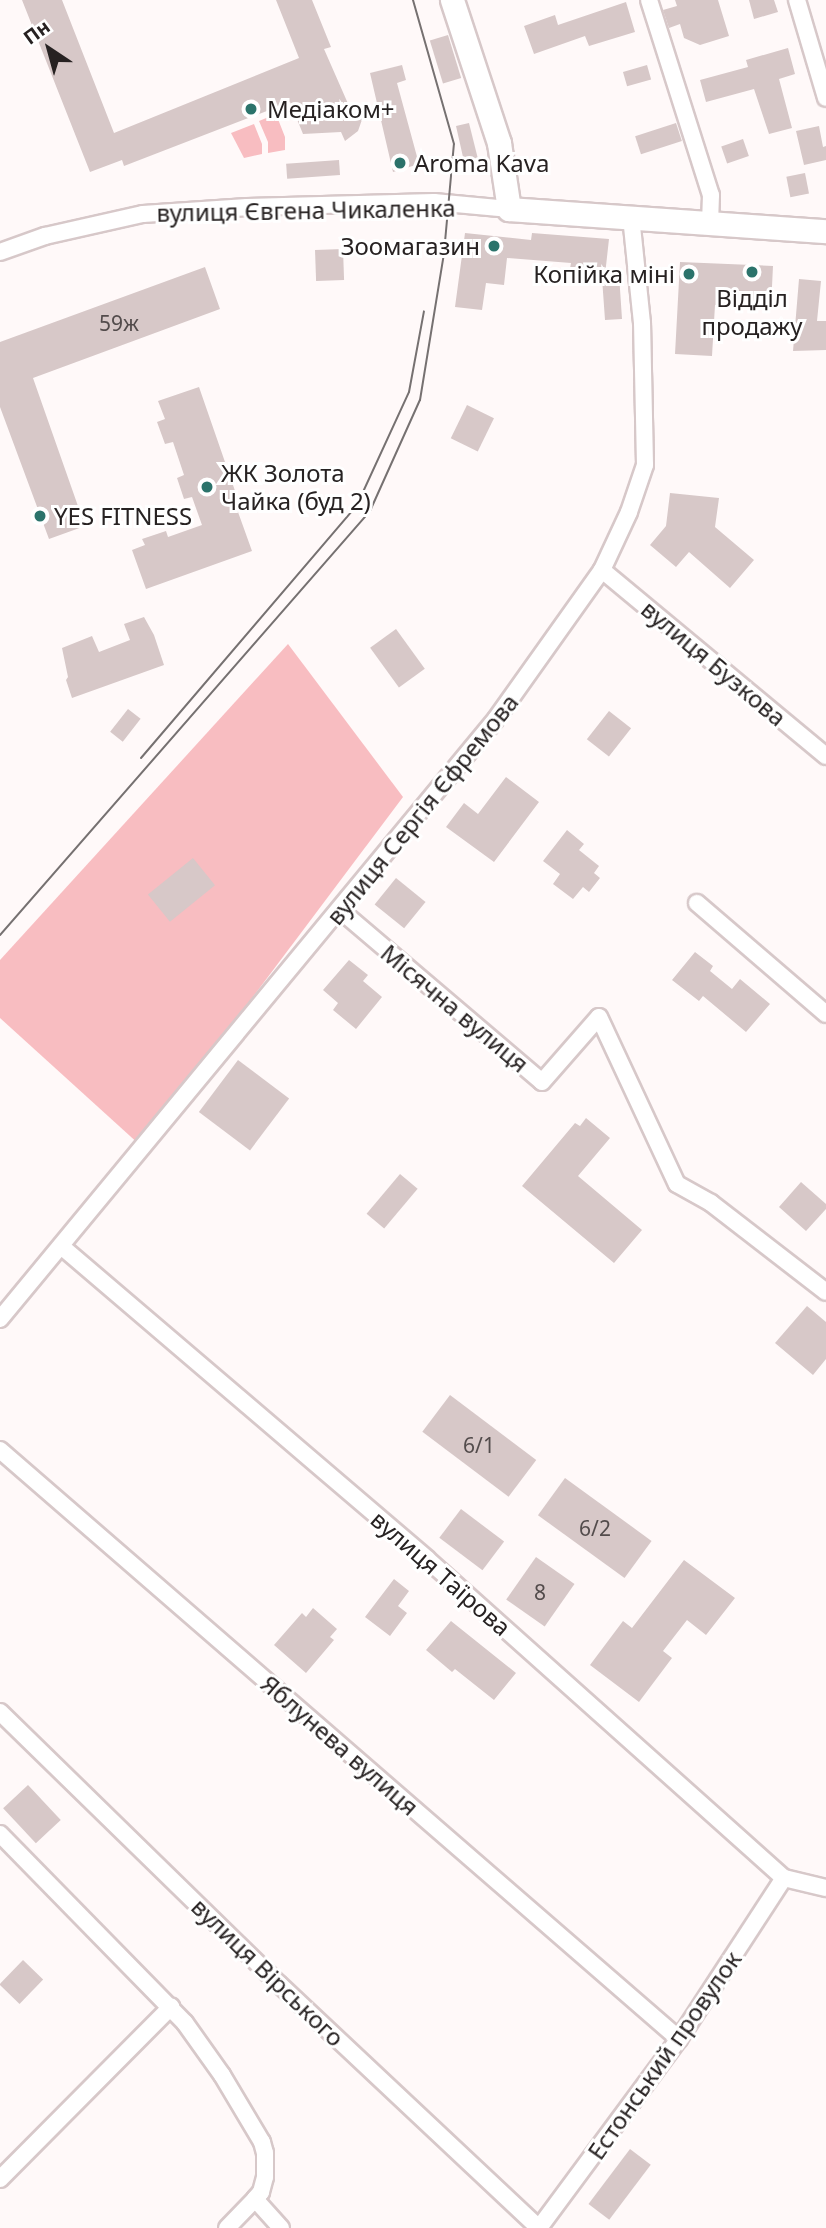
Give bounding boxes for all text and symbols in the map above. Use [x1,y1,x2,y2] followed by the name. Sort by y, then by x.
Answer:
[14,14,84,84] north arrow
[18,14,55,50] text: Пн
[267,95,395,123] place label: Медіаком+
[241,99,261,119] marker: Медіаком+
[414,149,549,177] place label: Aroma Kava
[392,155,408,171] marker: Aroma Kava
[156,193,456,227] street label: вулиця Євгена Чикаленка
[341,232,480,260] place label: Зоомагазин
[486,238,502,254] marker: Зоомагазин
[533,260,675,288] place label: Копійка міні
[744,264,760,280] marker: Відділ продажу
[681,266,697,282] marker: Копійка міні
[701,284,803,340] place label: Відділ продажу
[99,310,139,336] house number: 59ж
[221,459,371,515] place label: ЖК Золота Чайка (буд 2)
[199,479,215,495] marker: ЖК Золота Чайка (буд 2)
[54,502,192,530] place label: YES FITNESS
[32,508,48,524] marker: YES FITNESS
[636,594,792,732] street label: вулиця Бузкова
[320,688,524,930] street label: вулиця Сергія Єфремова
[375,938,535,1078] street label: Місячна вулиця
[463,1432,495,1458] house number: 6/1
[365,1504,517,1642] street label: вулиця Таїрова
[579,1515,611,1541] house number: 6/2
[534,1579,546,1605] house number: 8
[256,1669,424,1821] street label: Яблунева вулиця
[186,1892,350,2052] street label: вулиця Вірського
[581,1945,747,2165] street label: Естонський провулок

